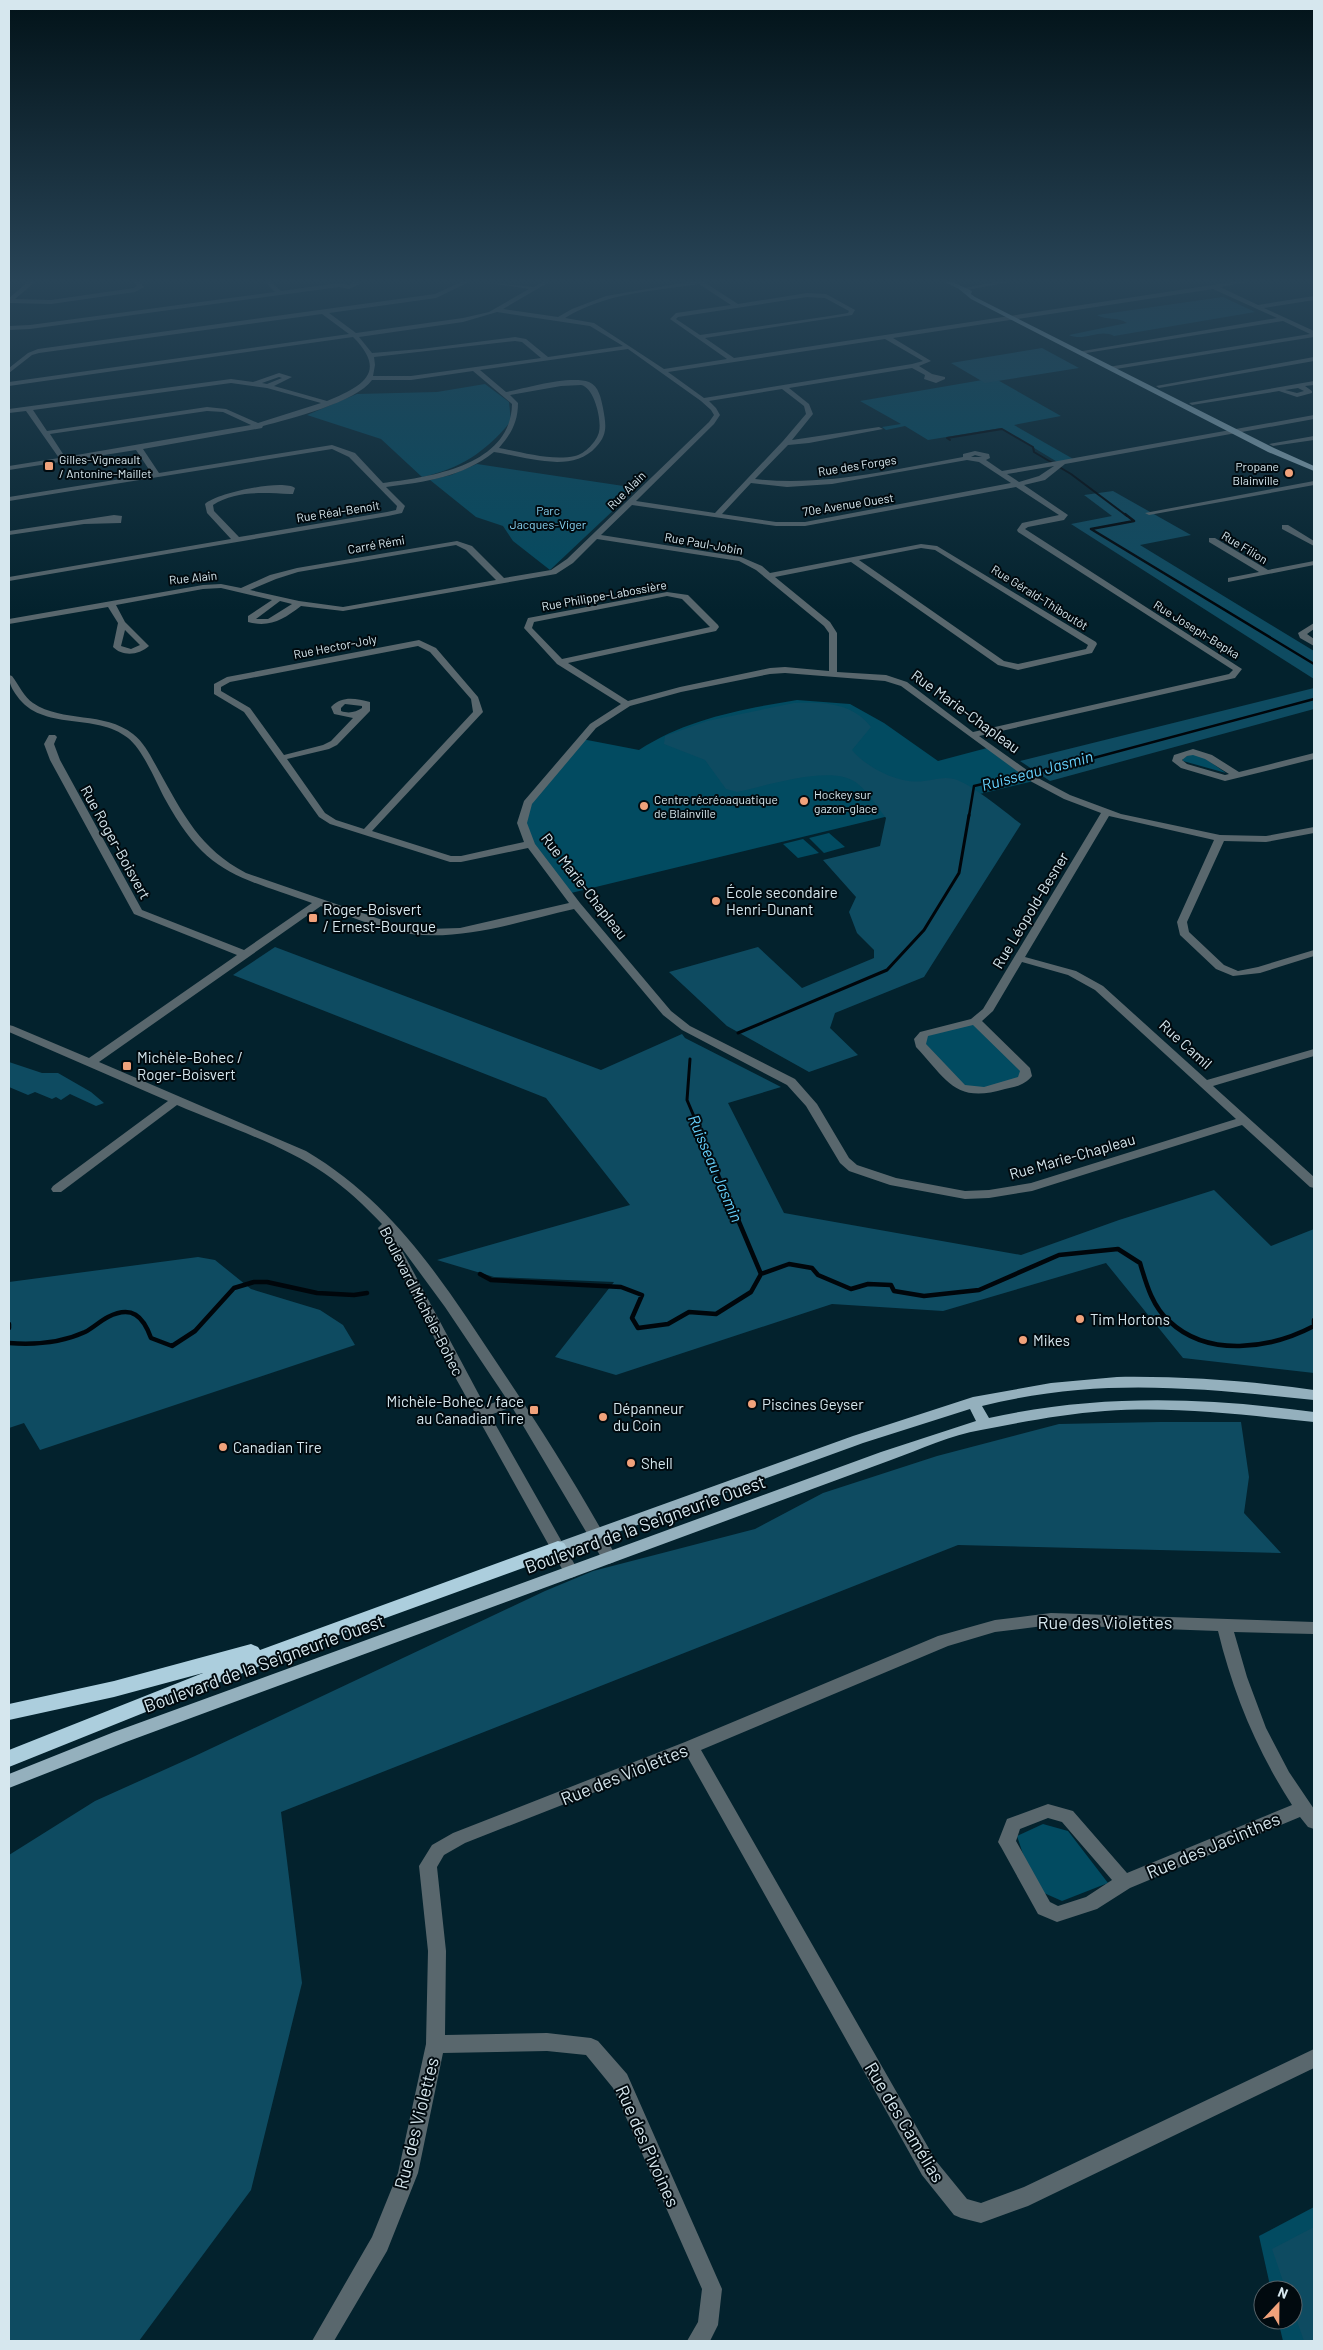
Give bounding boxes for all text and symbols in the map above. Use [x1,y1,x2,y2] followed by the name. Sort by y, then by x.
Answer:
[59,452,152,480] place label: Gilles-Vigneault / Antonine-Maillet
[817,452,897,478] street label: Rue des Forges
[1232,459,1279,487] place label: Propane Blainville
[43,460,55,472] marker: Gilles-Vigneault / Antonine-Maillet
[1283,467,1295,479] marker: Propane Blainville
[604,468,648,512] street label: Rue Alain
[801,490,895,518] street label: 70e Avenue Ouest
[295,498,381,524] street label: Rue Réal-Benoit
[510,503,587,531] park label: Parc Jacques-Viger
[1219,528,1271,566] street label: Rue Filion
[664,529,744,557] street label: Rue Paul-Jobin
[346,532,406,556] street label: Carré Rémi
[989,562,1091,632] street label: Rue Gérald-Thiboutôt
[168,568,218,586] street label: Rue Alain
[540,577,668,613] street label: Rue Philippe-Labossière
[1152,597,1242,661] street label: Rue Joseph-Bepka
[292,631,378,661] street label: Rue Hector-Joly
[908,666,1024,756] street label: Rue Marie-Chapleau
[979,746,1095,794] water label: Ruisseau Jasmin
[77,782,155,902] street label: Rue Roger-Boisvert
[814,787,877,815] place label: Hockey sur gazon-glace
[654,792,778,820] place label: Centre récréoaquatique de Blainville
[798,795,810,807] marker: Hockey sur gazon-glace
[638,800,650,812] marker: Centre récréoaquatique de Blainville
[538,829,632,943] street label: Rue Marie-Chapleau
[988,848,1072,972] street label: Rue Léopold-Besner
[726,883,838,918] place label: École secondaire Henri-Dunant
[710,895,722,907] marker: École secondaire Henri-Dunant
[323,900,436,935] place label: Roger-Boisvert / Ernest-Bourque
[307,912,319,924] marker: Roger-Boisvert / Ernest-Bourque
[1156,1016,1216,1072] street label: Rue Camil
[137,1048,243,1083] place label: Michèle-Bohec / Roger-Boisvert
[121,1060,133,1072] marker: Michèle-Bohec / Roger-Boisvert
[685,1111,747,1225] water label: Ruisseau Jasmin
[1007,1129,1137,1183] street label: Rue Marie-Chapleau
[377,1223,468,1379] street label: Boulevard Michèle-Bohec
[1090,1310,1170,1328] place label: Tim Hortons
[1074,1313,1086,1325] marker: Tim Hortons
[1033,1331,1070,1349] place label: Mikes
[1017,1334,1029,1346] marker: Mikes
[386,1392,524,1427] place label: Michèle-Bohec / face au Canadian Tire
[762,1395,864,1413] place label: Piscines Geyser
[746,1398,758,1410] marker: Piscines Geyser
[613,1399,684,1434] place label: Dépanneur du Coin
[528,1404,540,1416] marker: Michèle-Bohec / face au Canadian Tire
[597,1411,609,1423] marker: Dépanneur du Coin
[233,1438,322,1456] place label: Canadian Tire
[217,1441,229,1453] marker: Canadian Tire
[641,1454,673,1472] place label: Shell
[625,1457,637,1469] marker: Shell
[522,1470,768,1578] street label: Boulevard de la Seigneurie Ouest
[141,1609,387,1717] street label: Boulevard de la Seigneurie Ouest
[1038,1611,1172,1633] street label: Rue des Violettes
[557,1739,691,1809] street label: Rue des Violettes
[1143,1807,1283,1883] street label: Rue des Jacinthes
[389,2055,443,2191] street label: Rue des Violettes
[860,2058,950,2186] street label: Rue des Camélias
[611,2082,685,2210] street label: Rue des Pivoines
[1253,2280,1303,2330] north arrow
[1276,2283,1291,2302] text: N

